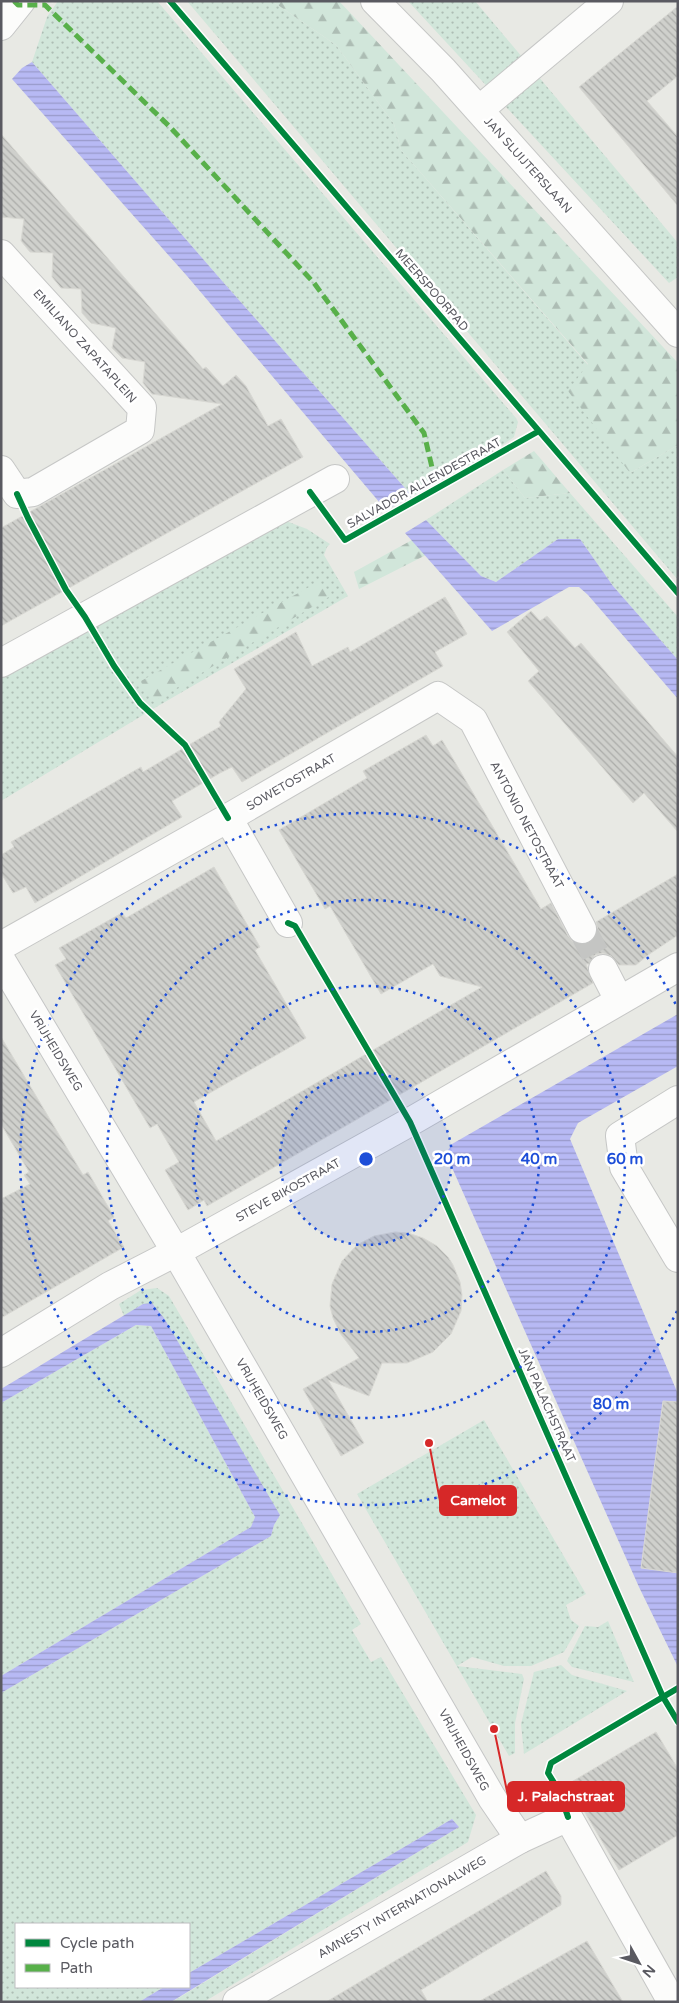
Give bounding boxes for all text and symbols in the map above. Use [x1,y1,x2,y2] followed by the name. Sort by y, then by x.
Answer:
[481,114,575,216] street label: JAN SLUIJTERSLAAN
[392,246,472,334] street label: MEERSPOORPAD
[30,286,140,406] street label: EMILIANO ZAPATAPLEIN
[345,434,504,531] street label: SALVADOR ALLENDESTRAAT
[244,750,339,813] street label: SOWETOSTRAAT
[487,759,567,892] street label: ANTONIO NETOSTRAAT
[27,1008,85,1094] street label: VRIJHEIDSWEG
[357,1150,375,1168] centre of rings
[434,1150,470,1168] text: 20 m
[521,1150,557,1168] text: 40 m
[607,1150,643,1168] text: 60 m
[233,1155,343,1225] street label: STEVE BIKOSTRAAT
[515,1346,579,1465] street label: JAN PALACHSTRAAT
[233,1356,291,1442] street label: VRIJHEIDSWEG
[593,1395,629,1413] text: 80 m
[440,1486,516,1515] callout: Camelot
[450,1492,506,1509] text: Camelot
[436,1707,492,1793] street label: VRIJHEIDSWEG
[508,1782,624,1811] callout: J. Palachstraat
[517,1788,615,1805] text: J. Palachstraat
[315,1853,489,1961] street label: AMNESTY INTERNATIONALWEG
[15,1923,190,1988] legend
[60,1934,134,1952] text: Cycle path
[614,1938,664,1988] north arrow
[60,1959,93,1977] text: Path
[638,1961,659,1981] text: N

